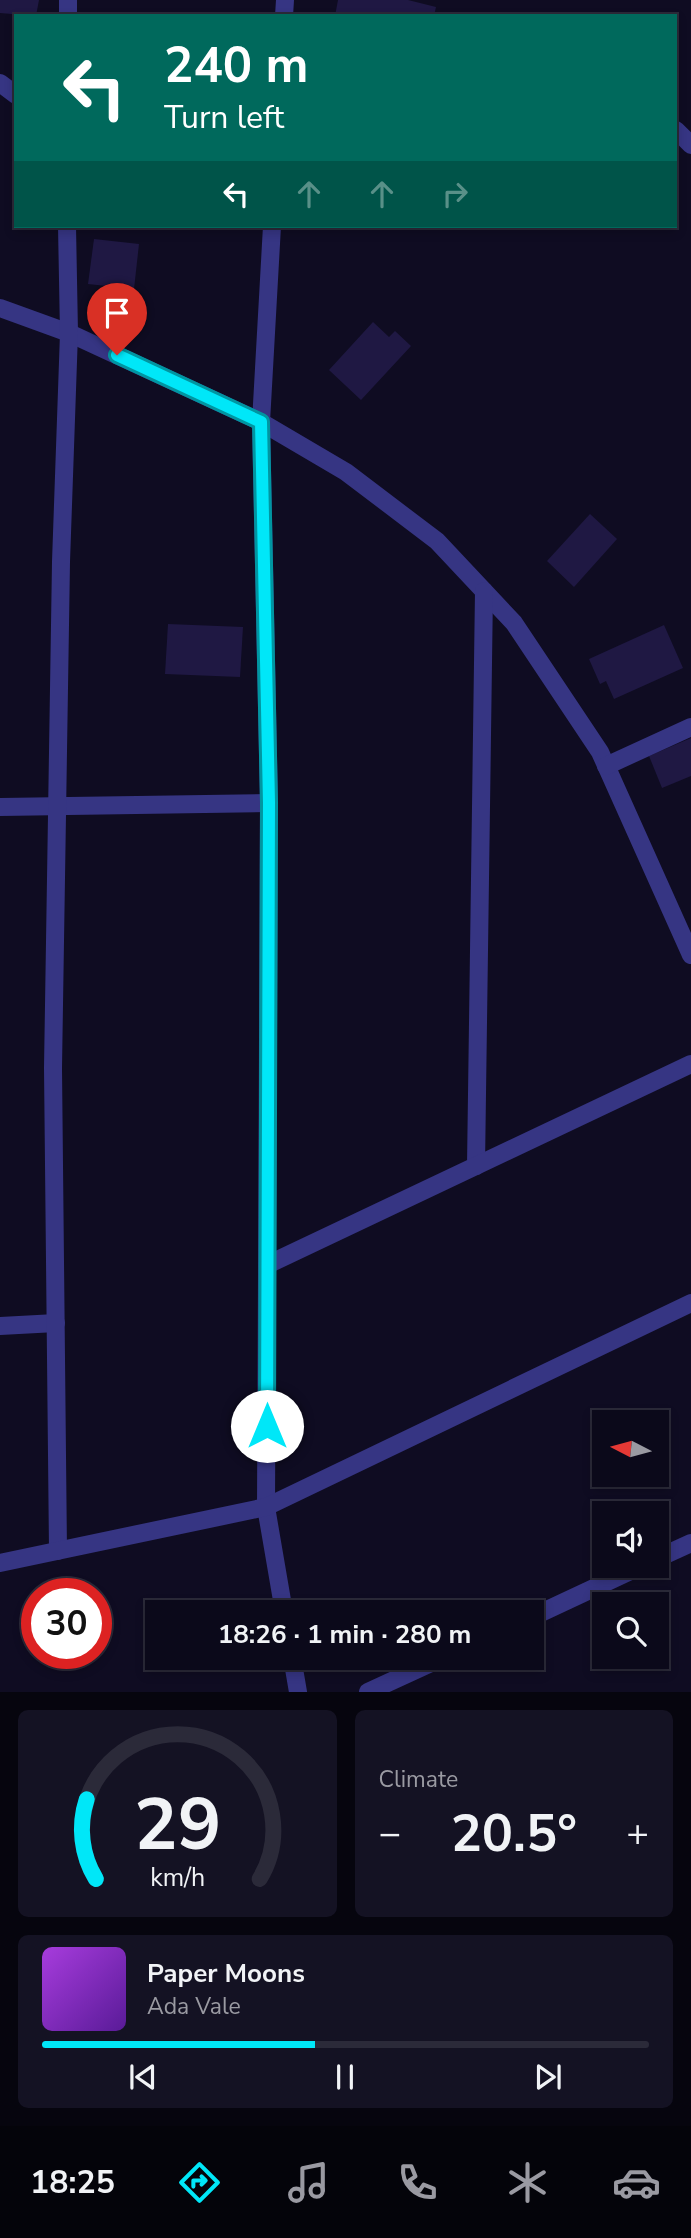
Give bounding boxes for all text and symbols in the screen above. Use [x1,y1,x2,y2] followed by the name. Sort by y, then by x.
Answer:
[164,32,308,99] text: 240 m
[49,42,140,133] icon: left
[164,96,284,139] text: Turn left
[217,175,255,213] icon: left
[290,175,328,213] icon: ahead
[363,175,401,213] icon: ahead
[436,175,474,213] icon: right
[87,283,147,355] pin
[98,294,136,332] icon: arrive
[230,1389,304,1463] position arrow
[592,1410,668,1488] north arrow
[592,1410,669,1669] map controls
[592,1501,669,1578] button: sound
[21,1578,112,1669] speed limit sign: 30
[592,1592,669,1669] button: search
[218,1617,471,1652] text: 18:26 · 1 min · 280 m
[379,1764,458,1795] text: Climate
[134,1776,221,1876] text: 29
[451,1798,577,1869] text: 20.5°
[379,1808,401,1859] text: −
[626,1808,649,1859] text: +
[150,1861,205,1895] text: km/h
[147,1956,305,1991] text: Paper Moons
[147,1991,241,2022] text: Ada Vale
[124,2058,162,2096] icon: previous
[326,2058,364,2096] icon: pause
[529,2058,567,2096] icon: next
[175,2158,224,2207] icon: directions
[284,2158,333,2207] icon: music
[393,2158,442,2207] icon: phone
[503,2158,552,2207] icon: climate
[612,2158,661,2207] icon: car
[30,2161,115,2204] text: 18:25

